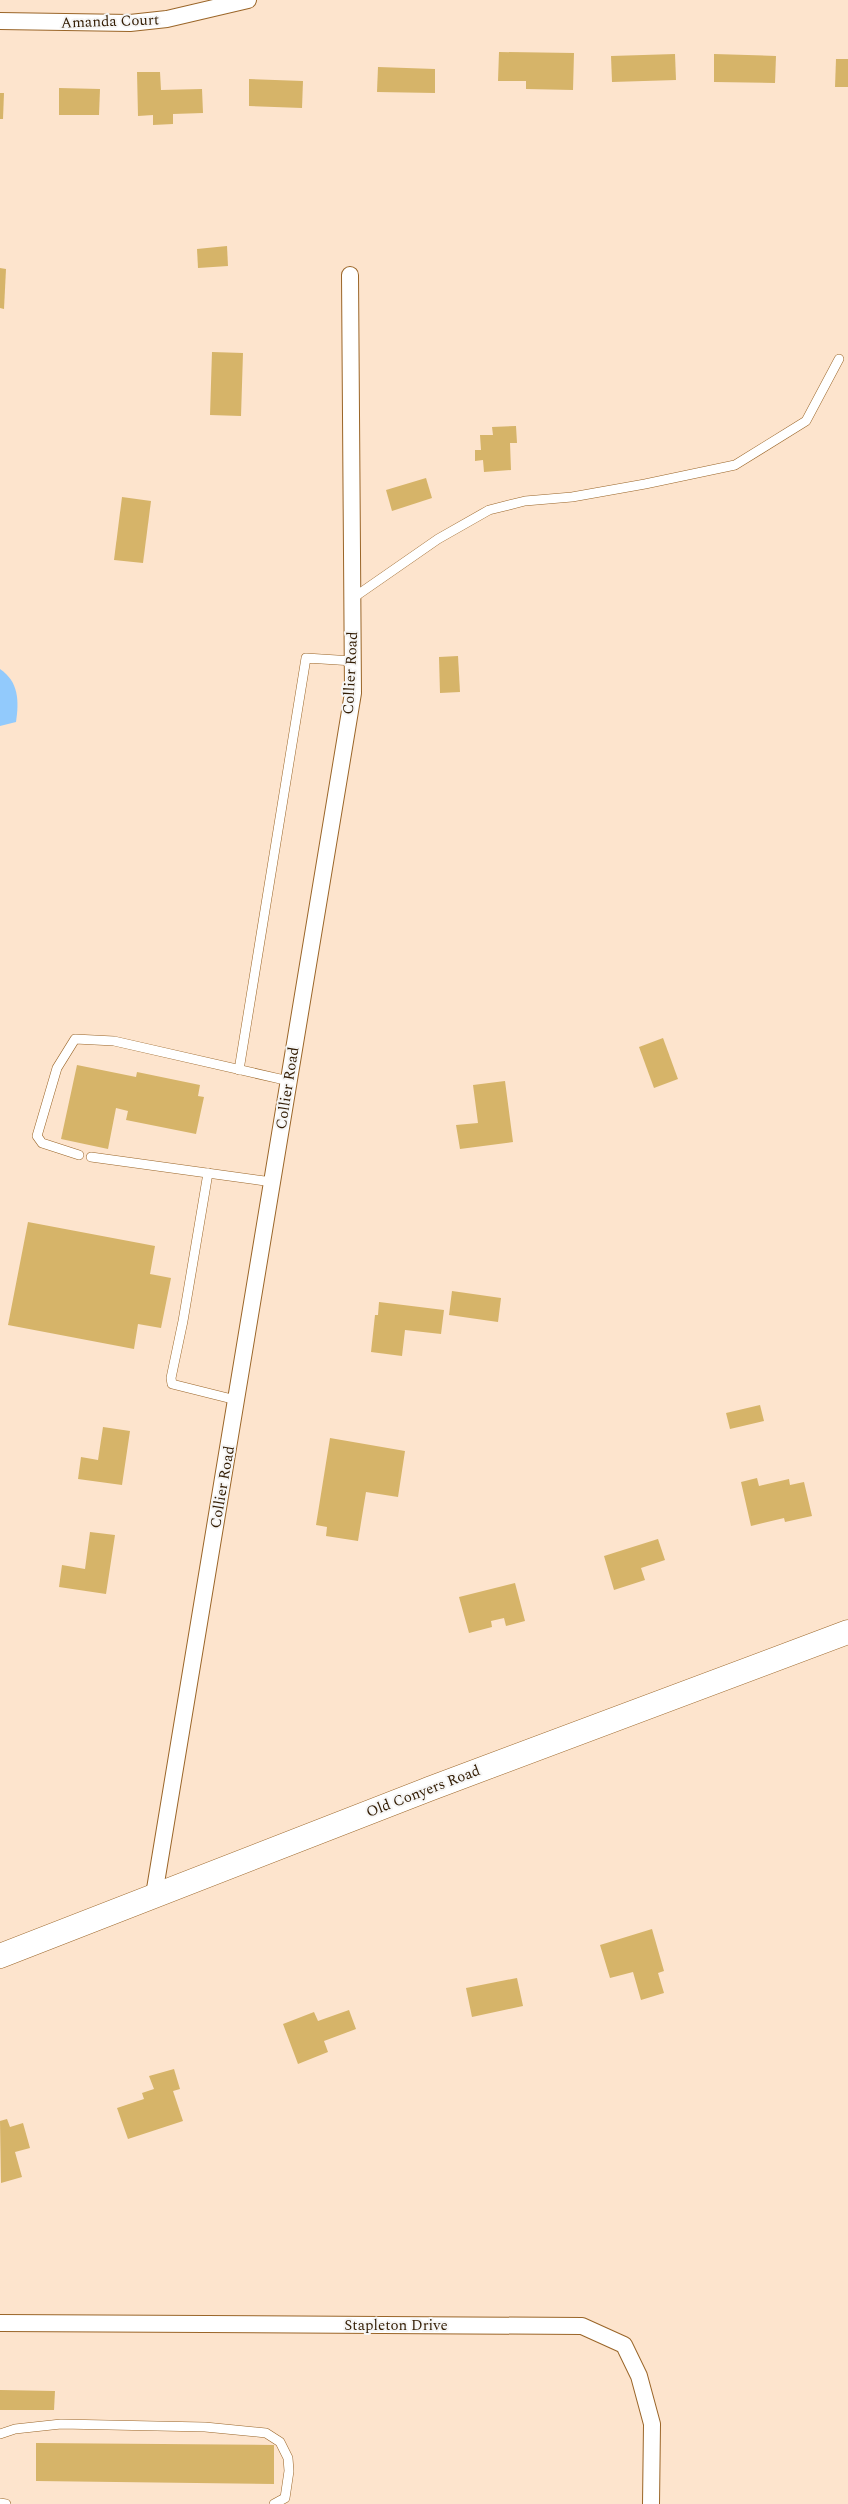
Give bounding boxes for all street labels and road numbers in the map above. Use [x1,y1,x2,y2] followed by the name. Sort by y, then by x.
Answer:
[61,8,160,35] street label: Amanda Court
[337,631,364,715] street label: Collier Road
[270,1045,305,1131] street label: Collier Road
[204,1444,241,1530] street label: Collier Road
[363,1759,484,1824] street label: Old Conyers Road
[344,2314,448,2337] street label: Stapleton Drive

